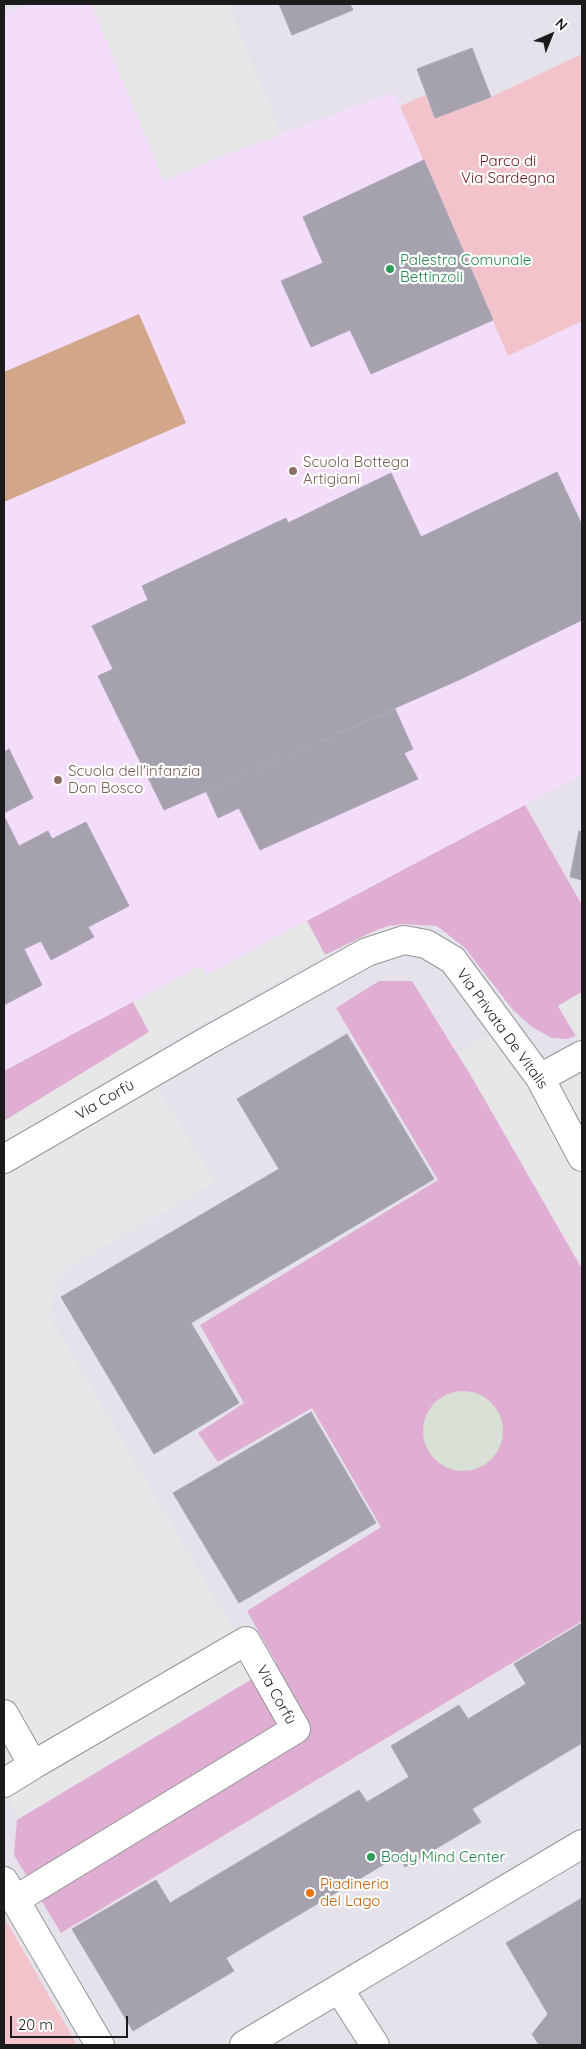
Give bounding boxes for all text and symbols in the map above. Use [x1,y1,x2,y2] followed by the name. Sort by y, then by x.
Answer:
[526,10,576,60] north arrow
[551,14,571,34] text: N
[461,152,555,187] park label: Parco di Via Sardegna
[400,251,531,286] place label: Palestra Comunale Bettinzoli
[384,263,396,275] marker: Palestra Comunale Bettinzoli
[303,453,409,488] place label: Scuola Bottega Artigiani
[287,465,299,477] marker: Scuola Bottega Artigiani
[68,762,200,797] place label: Scuola dell'infanzia Don Bosco
[52,774,64,786] marker: Scuola dell'infanzia Don Bosco
[452,965,552,1093] street label: Via Privata De Vitalis
[72,1076,138,1124] street label: Via Corfù
[252,1662,300,1728] street label: Via Corfù
[381,1848,505,1866] place label: Body Mind Center
[365,1851,377,1863] marker: Body Mind Center
[320,1875,389,1910] place label: Piadineria del Lago
[304,1887,316,1899] marker: Piadineria del Lago
[12,2006,130,2038] scale bar
[18,2015,53,2034] text: 20 m

